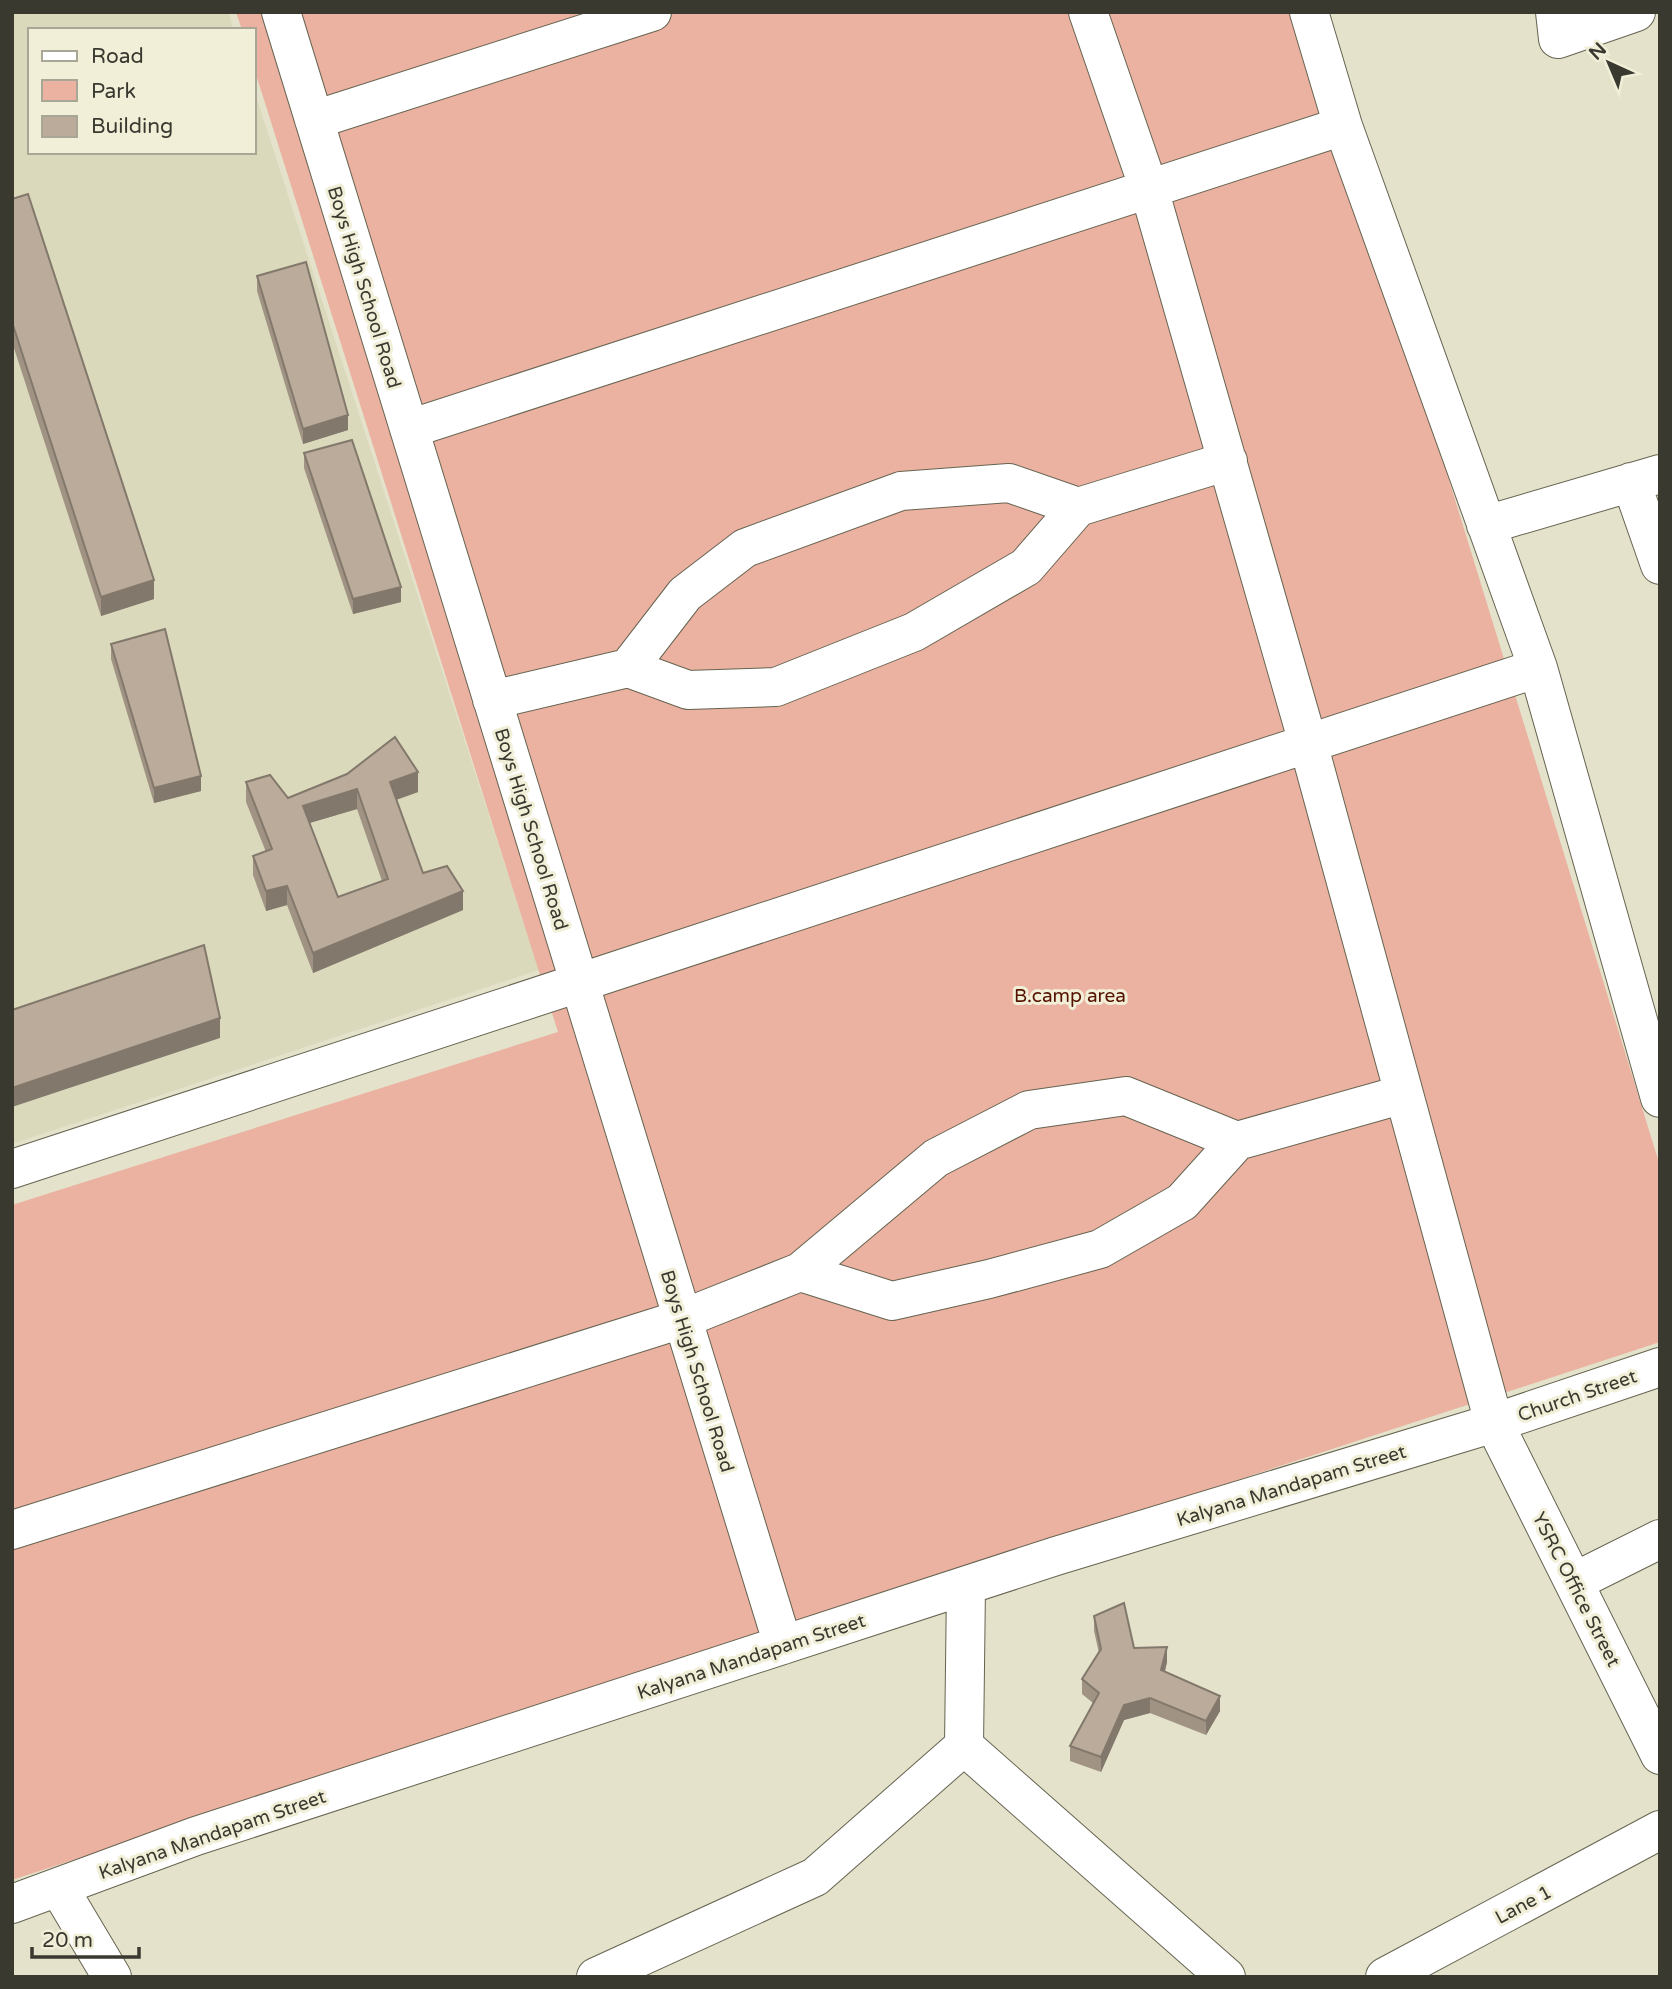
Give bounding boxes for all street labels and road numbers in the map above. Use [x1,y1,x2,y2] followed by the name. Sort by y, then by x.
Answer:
[323,184,405,391] street label: Boys High School Road
[490,726,572,933] street label: Boys High School Road
[656,1268,738,1475] street label: Boys High School Road
[1515,1365,1640,1427] street label: Church Street
[1174,1441,1409,1531] street label: Kalyana Mandapam Street
[1528,1509,1625,1670] street label: YSRC Office Street
[634,1610,868,1704] street label: Kalyana Mandapam Street
[96,1786,329,1884] street label: Kalyana Mandapam Street
[1491,1881,1555,1929] street label: Lane 1

